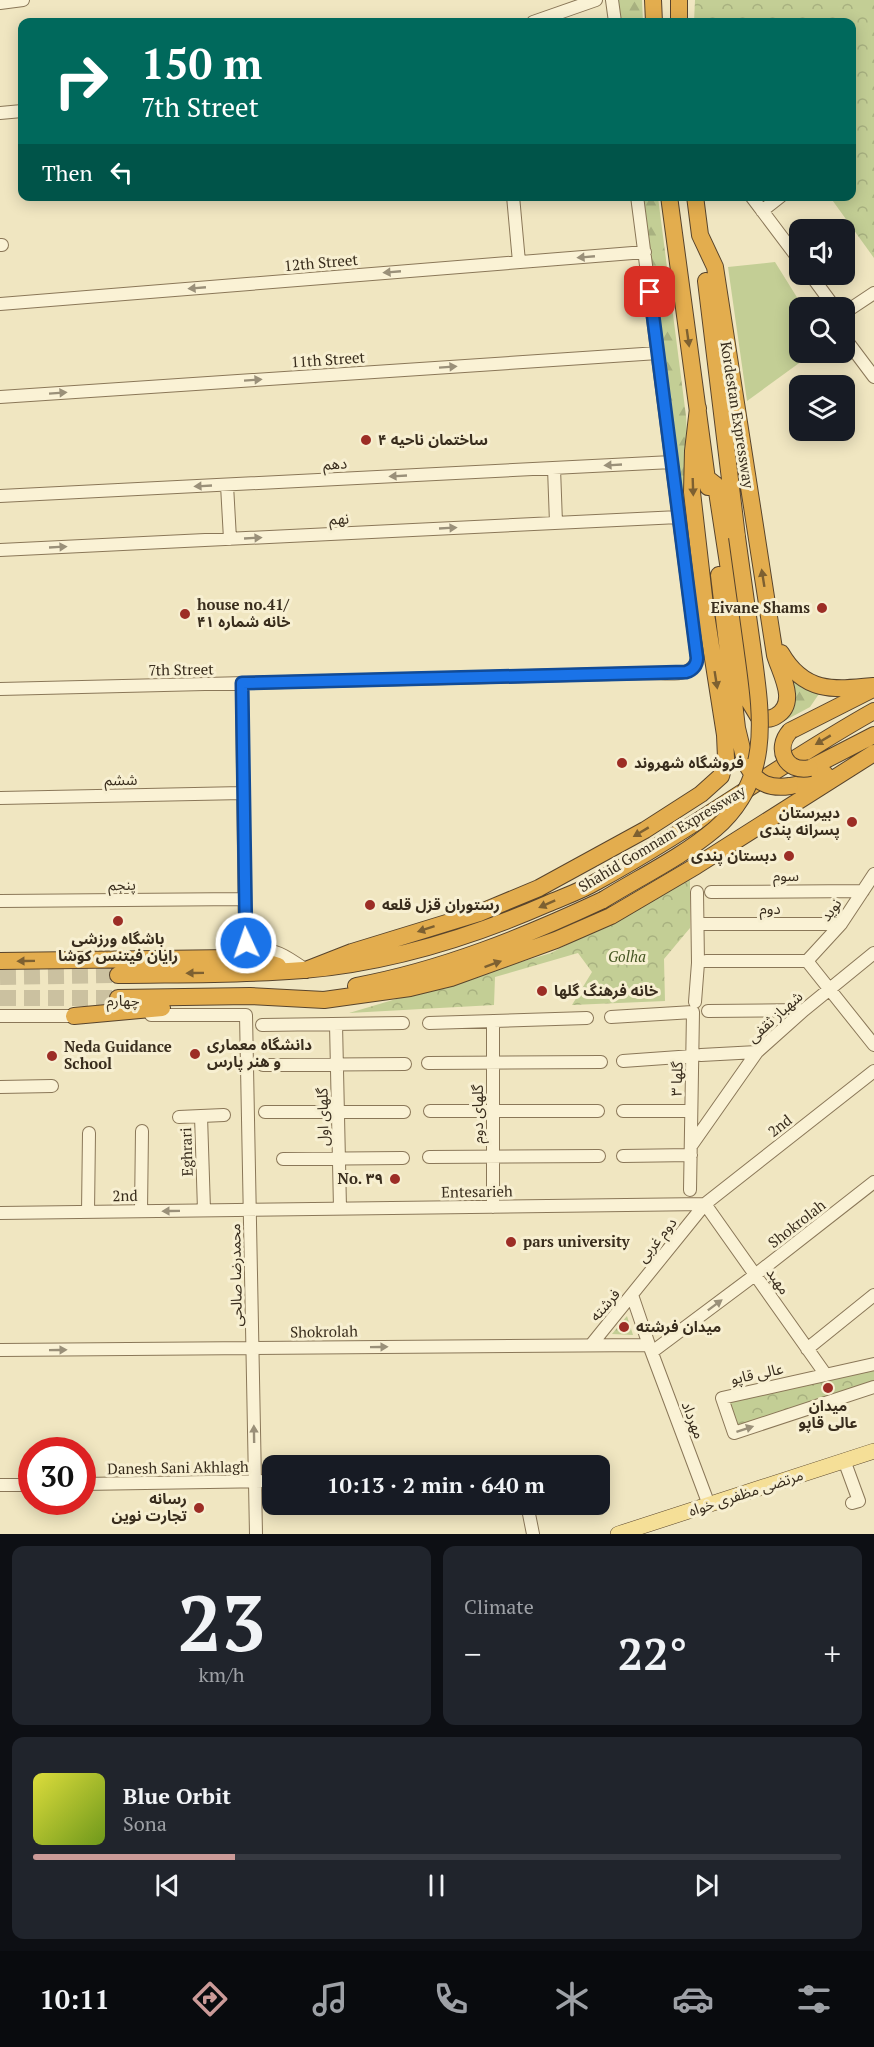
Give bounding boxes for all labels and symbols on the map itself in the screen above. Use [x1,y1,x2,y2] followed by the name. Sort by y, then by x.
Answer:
[283,249,359,275] street label: 12th Street
[577,252,596,261] one-way arrow
[624,266,675,317] pin
[382,267,401,277] one-way arrow
[188,283,207,293] one-way arrow
[684,328,693,347] one-way arrow
[716,340,760,490] street label: Kordestan Expressway
[290,346,366,372] street label: 11th Street
[438,363,457,372] one-way arrow
[243,375,262,385] one-way arrow
[49,388,68,398] one-way arrow
[378,429,488,449] place label: ساختمان ناحیه ۴
[359,433,373,447] marker: ساختمان ناحیه ۴
[322,452,348,476] street label: دهم
[604,460,623,469] one-way arrow
[388,471,407,480] one-way arrow
[688,477,697,496] one-way arrow
[193,481,212,490] one-way arrow
[328,507,350,531] street label: نهم
[438,524,457,533] one-way arrow
[244,533,263,542] one-way arrow
[49,543,68,552] one-way arrow
[758,569,767,588] one-way arrow
[197,594,291,631] place label: house no.41/ خانه شماره ۴۱
[711,597,810,617] place label: Eivane Shams
[815,601,829,615] marker: Eivane Shams
[178,607,192,621] marker: house no.41/ خانه شماره ۴۱
[148,658,214,680] street label: 7th Street
[712,671,721,690] one-way arrow
[815,734,831,745] one-way arrow
[634,752,744,772] place label: فروشگاه شهروند
[615,756,629,770] marker: فروشگاه شهروند
[104,769,138,791] street label: ششم
[574,780,749,896] street label: Shahid Gomnam Expressway
[760,802,840,840] place label: دبیرستان پسرانه پندی
[845,815,859,829] marker: دبیرستان پسرانه پندی
[633,827,649,838] one-way arrow
[691,845,777,866] place label: دبستان پندی
[782,849,796,863] marker: دبستان پندی
[773,865,799,887] street label: سوم
[108,874,136,896] street label: پنجم
[382,894,500,914] place label: رستوران قزل قلعه
[815,894,845,925] street label: نوید
[363,898,377,912] marker: رستوران قزل قلعه
[759,898,781,920] street label: دوم
[539,899,556,908] one-way arrow
[214,911,278,975] position arrow
[111,914,125,928] marker: باشگاه ورزشی رایان فیتنس کوشا
[417,925,435,934] one-way arrow
[58,928,178,965] place label: باشگاه ورزشی رایان فیتنس کوشا
[608,946,646,966] park label: Golha
[17,956,36,966] one-way arrow
[484,958,502,968] one-way arrow
[185,969,204,978] one-way arrow
[554,980,659,1000] place label: خانه فرهنگ گلها
[535,984,549,998] marker: خانه فرهنگ گلها
[742,986,807,1047] street label: شهباز ثقفی
[107,990,140,1012] street label: چهارم
[207,1034,312,1072] place label: دانشگاه معماری و هنر پارس
[64,1036,172,1073] place label: Neda Guidance School
[188,1047,202,1061] marker: دانشگاه معماری و هنر پارس
[45,1049,59,1063] marker: Neda Guidance School
[665,1060,687,1097] street label: گلها ۳
[467,1084,489,1143] street label: گلهای دوم
[311,1087,333,1146] street label: گلهای اول
[763,1110,795,1141] street label: 2nd
[175,1127,197,1177] street label: Eghrari
[338,1168,383,1188] place label: No. ۳۹
[388,1172,402,1186] marker: No. ۳۹
[441,1180,513,1202] street label: Entesarieh
[112,1185,138,1205] street label: 2nd
[763,1194,829,1252] street label: Shokrolah
[161,1206,180,1215] one-way arrow
[632,1213,682,1267] street label: دوم غربی
[224,1223,246,1327] street label: محمدرضا صالحی
[523,1231,631,1251] place label: pars university
[504,1235,518,1249] marker: pars university
[762,1263,795,1298] street label: مهبد
[585,1284,624,1325] street label: فرشته
[707,1299,723,1311] one-way arrow
[636,1316,721,1336] place label: میدان فرشته
[290,1320,358,1342] street label: Shokrolah
[617,1320,631,1334] marker: میدان فرشته
[370,1342,389,1352] one-way arrow
[49,1345,68,1355] one-way arrow
[729,1358,786,1389] street label: عالی قاپو
[821,1381,835,1395] marker: میدان عالی قاپو
[798,1395,858,1433] place label: میدان عالی قاپو
[678,1398,710,1441] street label: مهرداد
[249,1424,259,1443] one-way arrow
[736,1424,754,1433] one-way arrow
[18,1437,96,1515] speed limit sign: 30
[107,1456,249,1478] street label: Danesh Sani Akhlagh
[686,1464,806,1520] street label: مرتضی مظفری خواه
[111,1488,188,1525] place label: رسانه تجارت نوین
[192,1501,206,1515] marker: رسانه تجارت نوین

